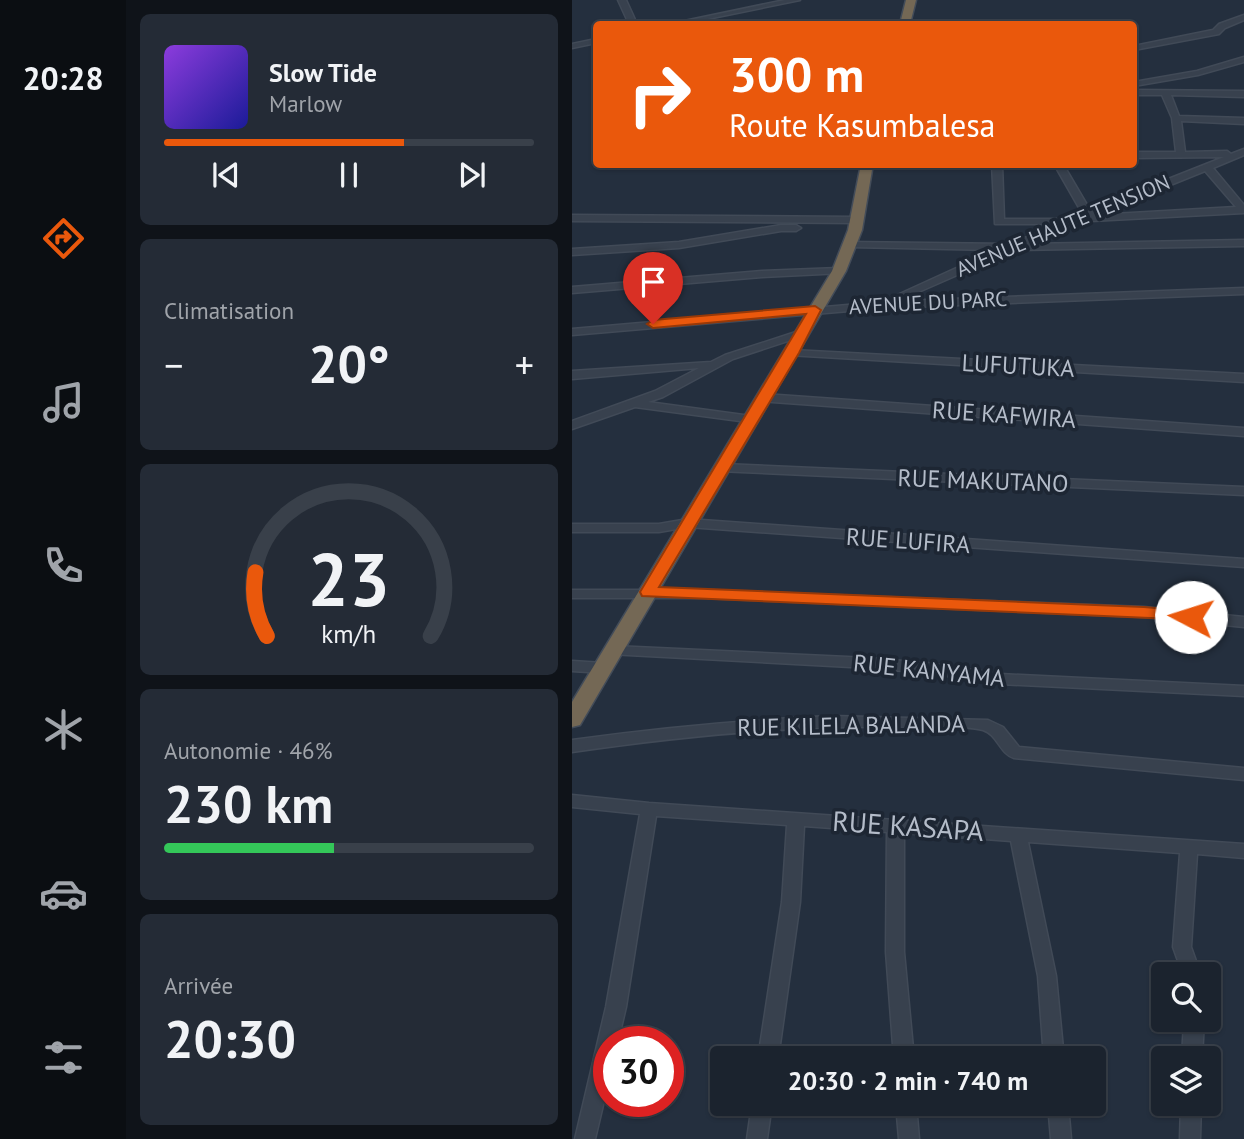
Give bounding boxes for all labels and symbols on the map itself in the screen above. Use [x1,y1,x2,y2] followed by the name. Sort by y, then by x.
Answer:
[952,168,1174,283] street label: AVENUE HAUTE TENSION
[623,252,683,324] pin
[848,285,1008,320] street label: AVENUE DU PARC
[961,347,1075,384] street label: LUFUTUKA
[931,394,1077,435] street label: RUE KAFWIRA
[897,462,1069,499] street label: RUE MAKUTANO
[845,521,971,560] street label: RUE LUFIRA
[1154,580,1228,654] position arrow
[852,647,1006,694] street label: RUE KANYAMA
[737,708,965,743] street label: RUE KILELA BALANDA
[831,802,986,849] street label: RUE KASAPA
[593,1026,684,1117] speed limit sign: 30

